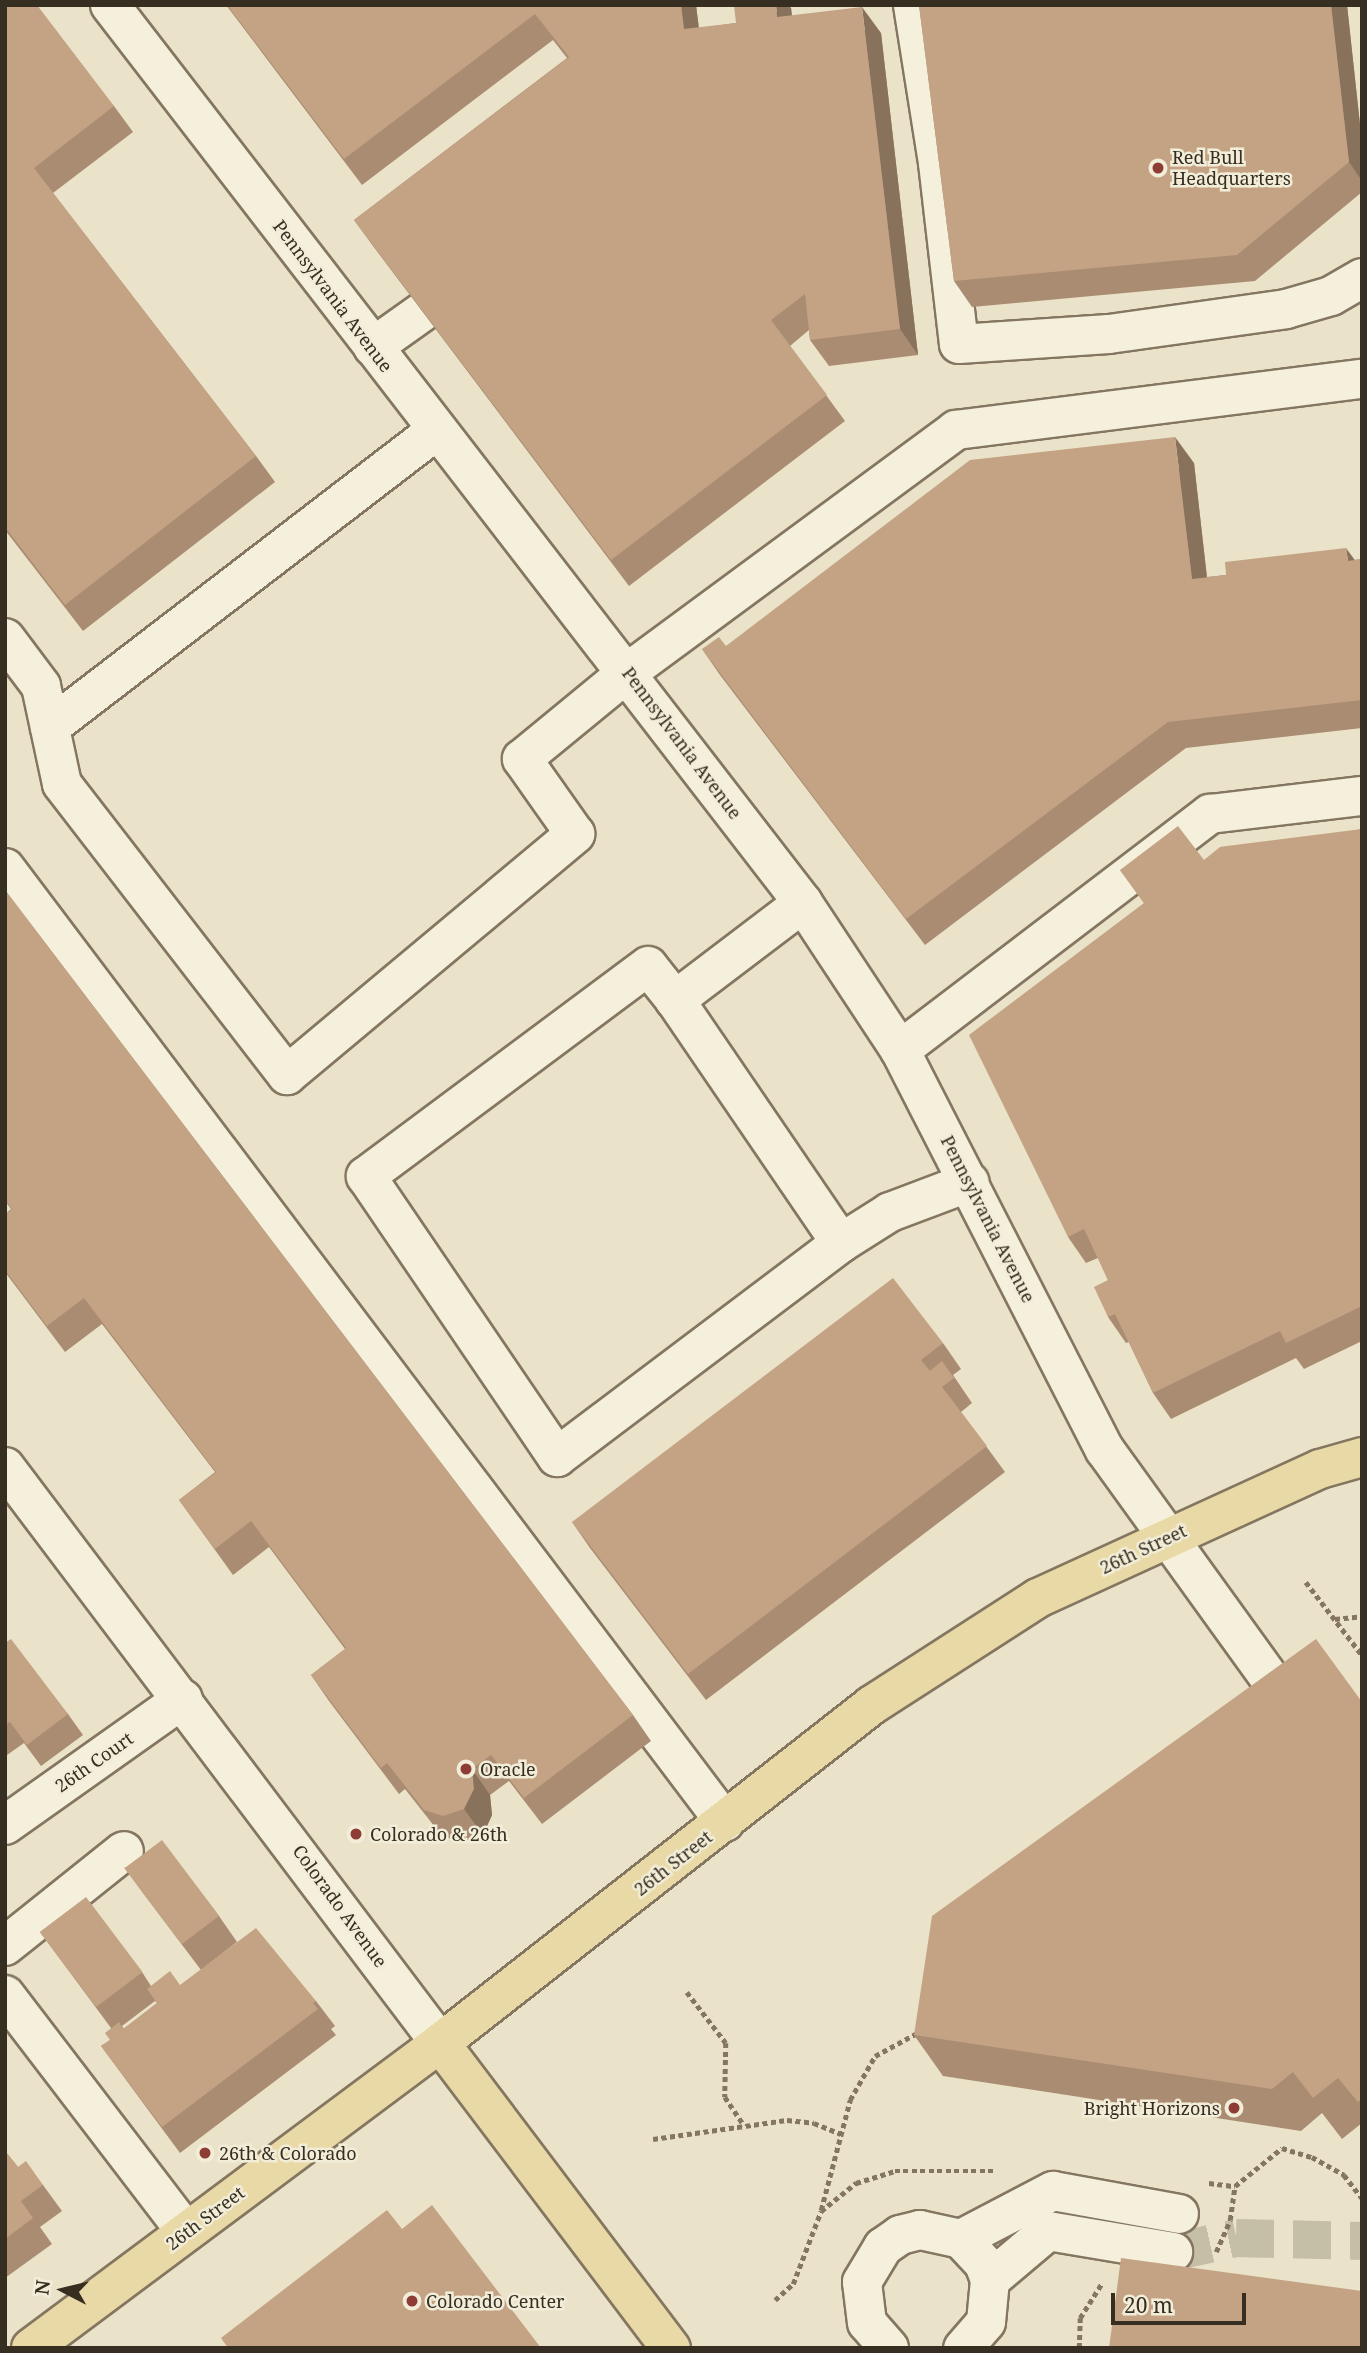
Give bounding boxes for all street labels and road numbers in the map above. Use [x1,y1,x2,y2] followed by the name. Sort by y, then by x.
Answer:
[269,216,397,376] street label: Pennsylvania Avenue
[618,663,746,823] street label: Pennsylvania Avenue
[936,1132,1040,1306] street label: Pennsylvania Avenue
[1096,1520,1190,1578] street label: 26th Street
[51,1727,137,1797] street label: 26th Court
[630,1826,716,1900] street label: 26th Street
[288,1841,392,1971] street label: Colorado Avenue
[161,2181,249,2255] street label: 26th Street

